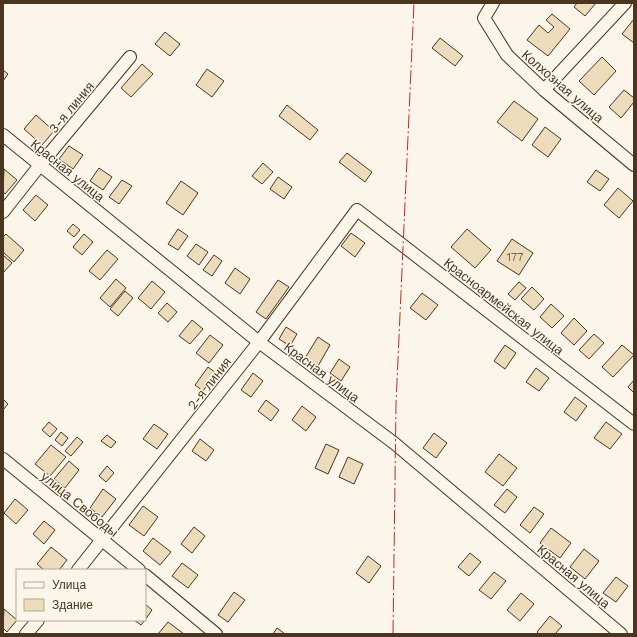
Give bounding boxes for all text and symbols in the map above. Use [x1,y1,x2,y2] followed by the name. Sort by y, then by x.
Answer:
[519,47,607,126] street label: Колхозная улица
[46,79,97,136] street label: 3-я линия
[28,136,108,205] street label: Красная улица
[507,251,523,264] house number: 177
[441,255,567,358] street label: Красноармейская улица
[281,339,363,406] street label: Красная улица
[184,354,234,412] street label: 2-я линия
[38,469,121,540] street label: улица Свободы
[534,542,614,612] street label: Красная улица
[16,569,146,621] legend
[52,578,86,592] text: Улица
[52,598,93,612] text: Здание

